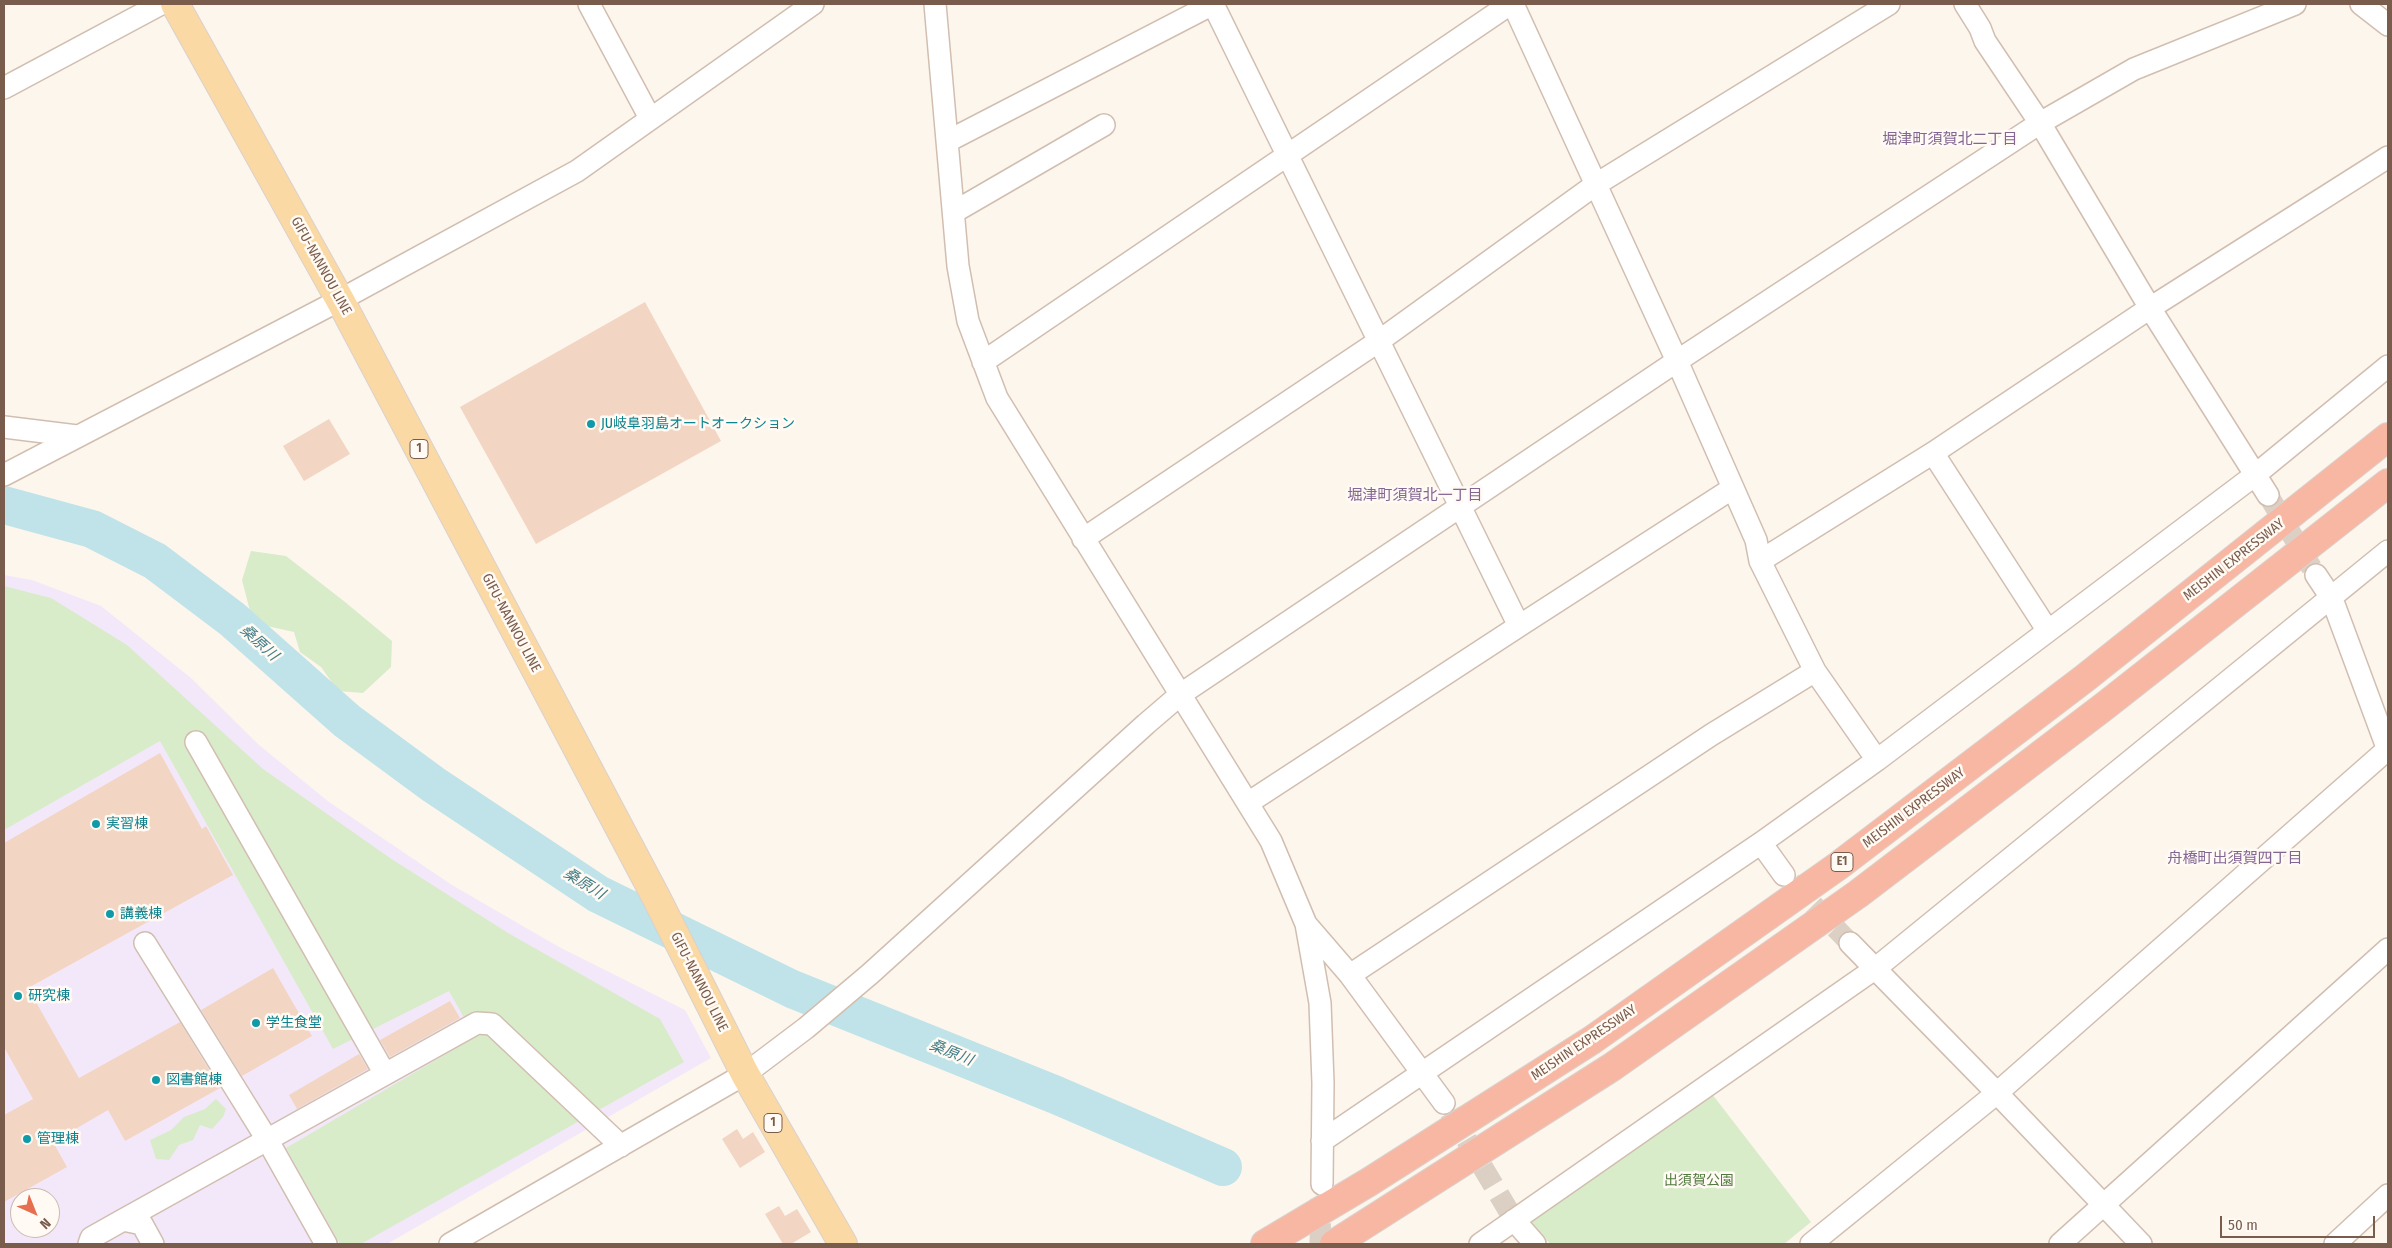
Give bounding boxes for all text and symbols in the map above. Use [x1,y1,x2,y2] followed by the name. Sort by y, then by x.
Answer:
[1883,131,2017,149] district label: 堀津町須賀北二丁目
[287,214,355,318] street label: GIFU-NANNOU LINE
[601,416,795,432] place label: JU岐阜羽島オートオークション
[585,418,597,430] marker: JU岐阜羽島オートオークション
[410,439,428,458] road number: 1
[1348,487,1482,505] district label: 堀津町須賀北一丁目
[2180,515,2288,605] street label: MEISHIN EXPRESSWAY
[478,571,544,675] street label: GIFU-NANNOU LINE
[236,621,282,665] water label: 桑原川
[1860,764,1968,852] street label: MEISHIN EXPRESSWAY
[106,816,148,832] place label: 実習棟
[90,818,102,830] marker: 実習棟
[2168,850,2302,868] district label: 舟橋町出須賀四丁目
[1831,852,1853,872] road number: E1
[560,864,608,904] water label: 桑原川
[120,906,162,922] place label: 講義棟
[104,908,116,920] marker: 講義棟
[667,929,731,1035] street label: GIFU-NANNOU LINE
[28,988,70,1004] place label: 研究棟
[12,990,24,1002] marker: 研究棟
[1528,1001,1640,1085] street label: MEISHIN EXPRESSWAY
[266,1015,322,1031] place label: 学生食堂
[250,1017,262,1029] marker: 学生食堂
[927,1036,975,1070] water label: 桑原川
[166,1072,222,1088] place label: 図書館棟
[150,1074,162,1086] marker: 図書館棟
[764,1114,782,1132] road number: 1
[37,1131,79,1147] place label: 管理棟
[21,1133,33,1145] marker: 管理棟
[1664,1173,1734,1189] park label: 出須賀公園
[10,1188,60,1238] north arrow
[2222,1206,2377,1238] scale bar
[36,1214,54,1232] text: N
[2228,1216,2258,1234] text: 50 m

